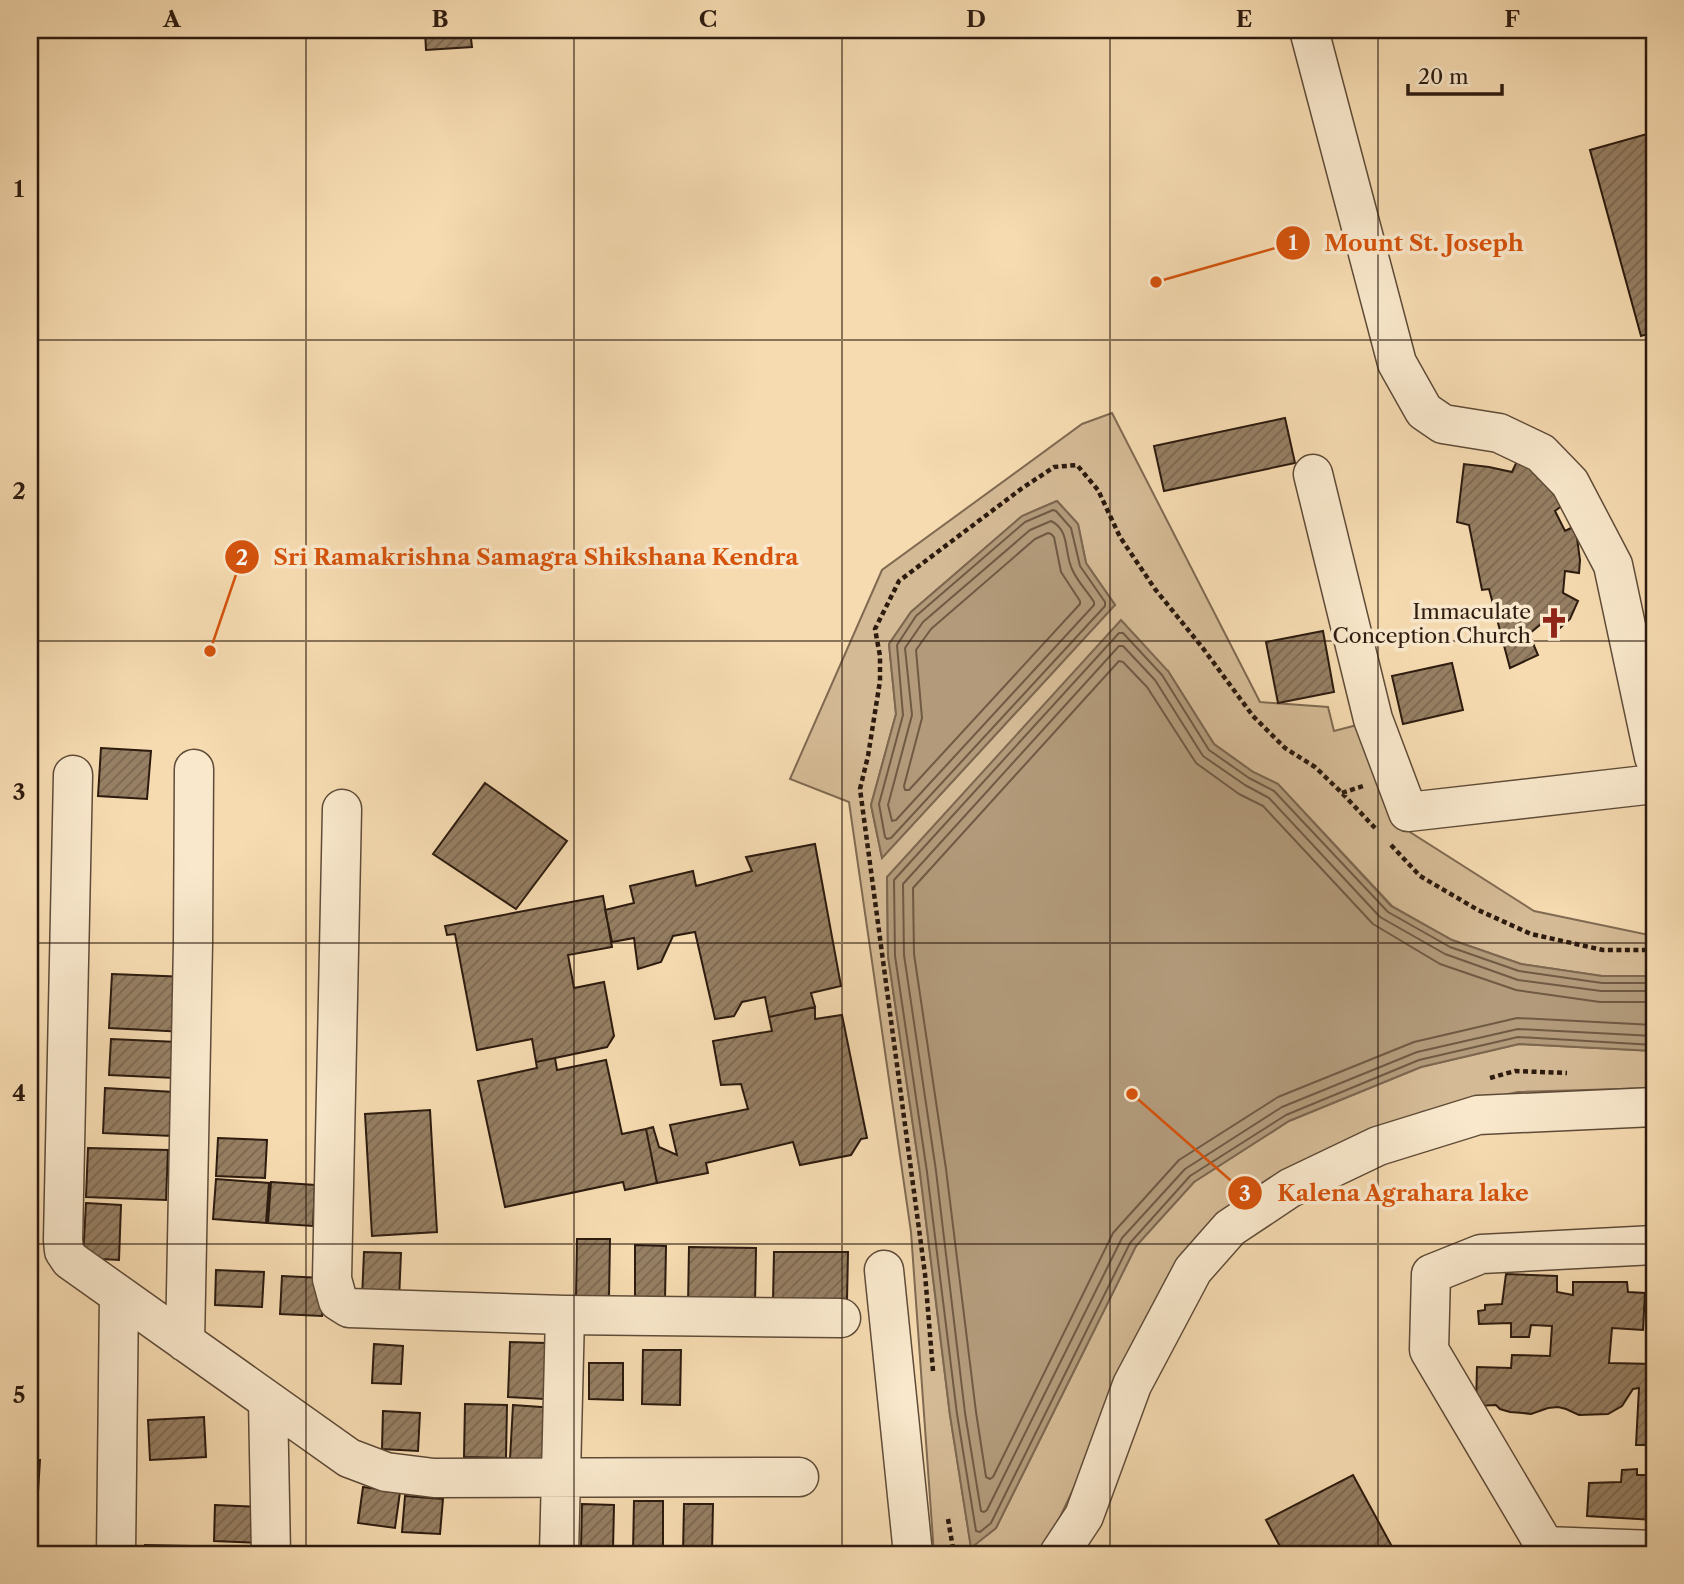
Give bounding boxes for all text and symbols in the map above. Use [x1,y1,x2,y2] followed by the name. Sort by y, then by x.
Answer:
[162,5,182,33] text: A
[431,5,449,33] text: B
[699,5,717,33] text: C
[966,5,986,33] text: D
[1236,5,1252,33] text: E
[1504,5,1520,33] text: F
[1408,52,1502,96] scale bar
[1418,64,1469,89] text: 20 m
[14,175,25,203] text: 1
[1275,221,1538,265] callout: Mount St. Joseph
[1324,229,1524,257] text: Mount St. Joseph
[1288,230,1298,255] text: 1
[12,477,26,505] text: 2
[224,535,813,579] callout: Sri Ramakrishna Samagra Shikshana Kendra
[273,543,799,571] text: Sri Ramakrishna Samagra Shikshana Kendra
[236,545,248,570] text: 2
[1333,599,1531,648] place label: Immaculate Conception Church
[1537,606,1571,640] church icon: Immaculate Conception Church
[13,778,26,806] text: 3
[12,1079,26,1107] text: 4
[1227,1171,1543,1215] callout: Kalena Agrahara lake
[1277,1179,1529,1207] text: Kalena Agrahara lake
[1239,1181,1251,1206] text: 3
[13,1381,25,1409] text: 5

